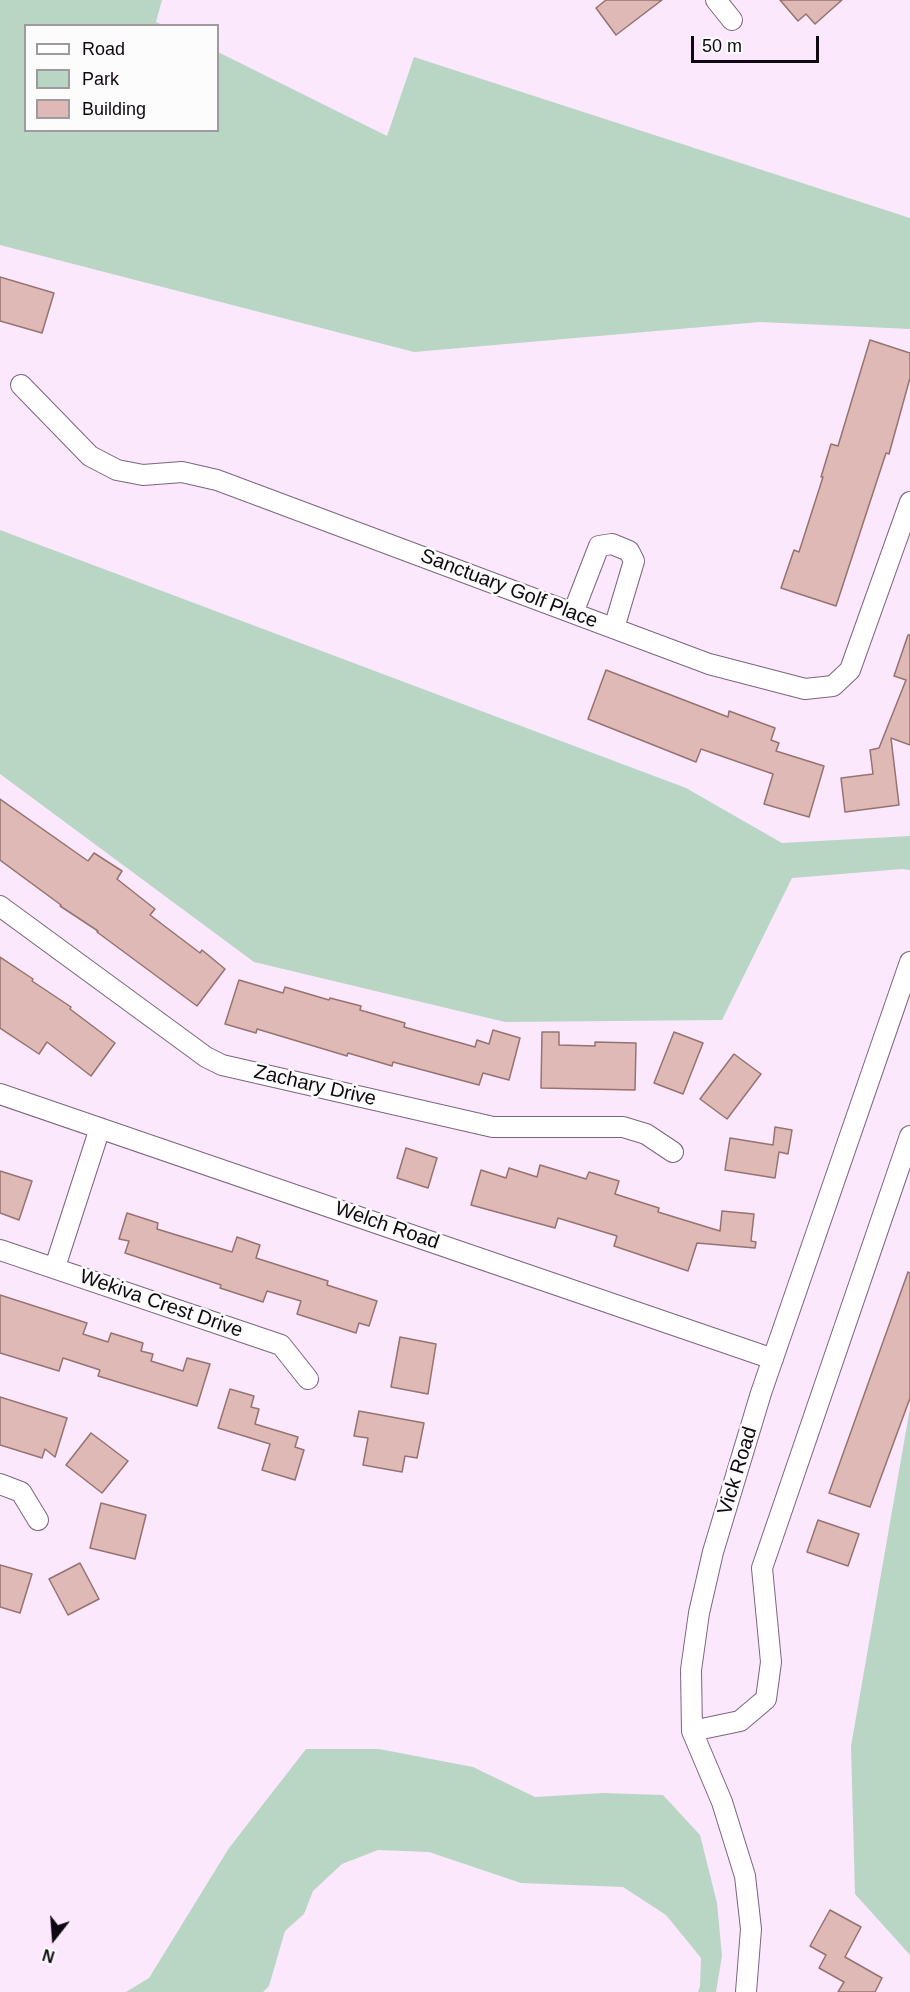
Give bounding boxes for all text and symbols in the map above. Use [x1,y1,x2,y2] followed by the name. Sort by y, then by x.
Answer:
[24,24,219,132] legend
[694,24,822,62] scale bar
[702,36,742,56] text: 50 m
[82,39,125,59] text: Road
[82,69,119,89] text: Park
[82,99,146,119] text: Building
[417,544,601,634] street label: Sanctuary Golf Place
[252,1060,378,1112] street label: Zachary Drive
[332,1197,442,1255] street label: Welch Road
[76,1265,246,1343] street label: Wekiva Crest Drive
[713,1424,763,1518] street label: Vick Road
[24,1908,84,1968] north arrow
[41,1946,57,1966] text: N

